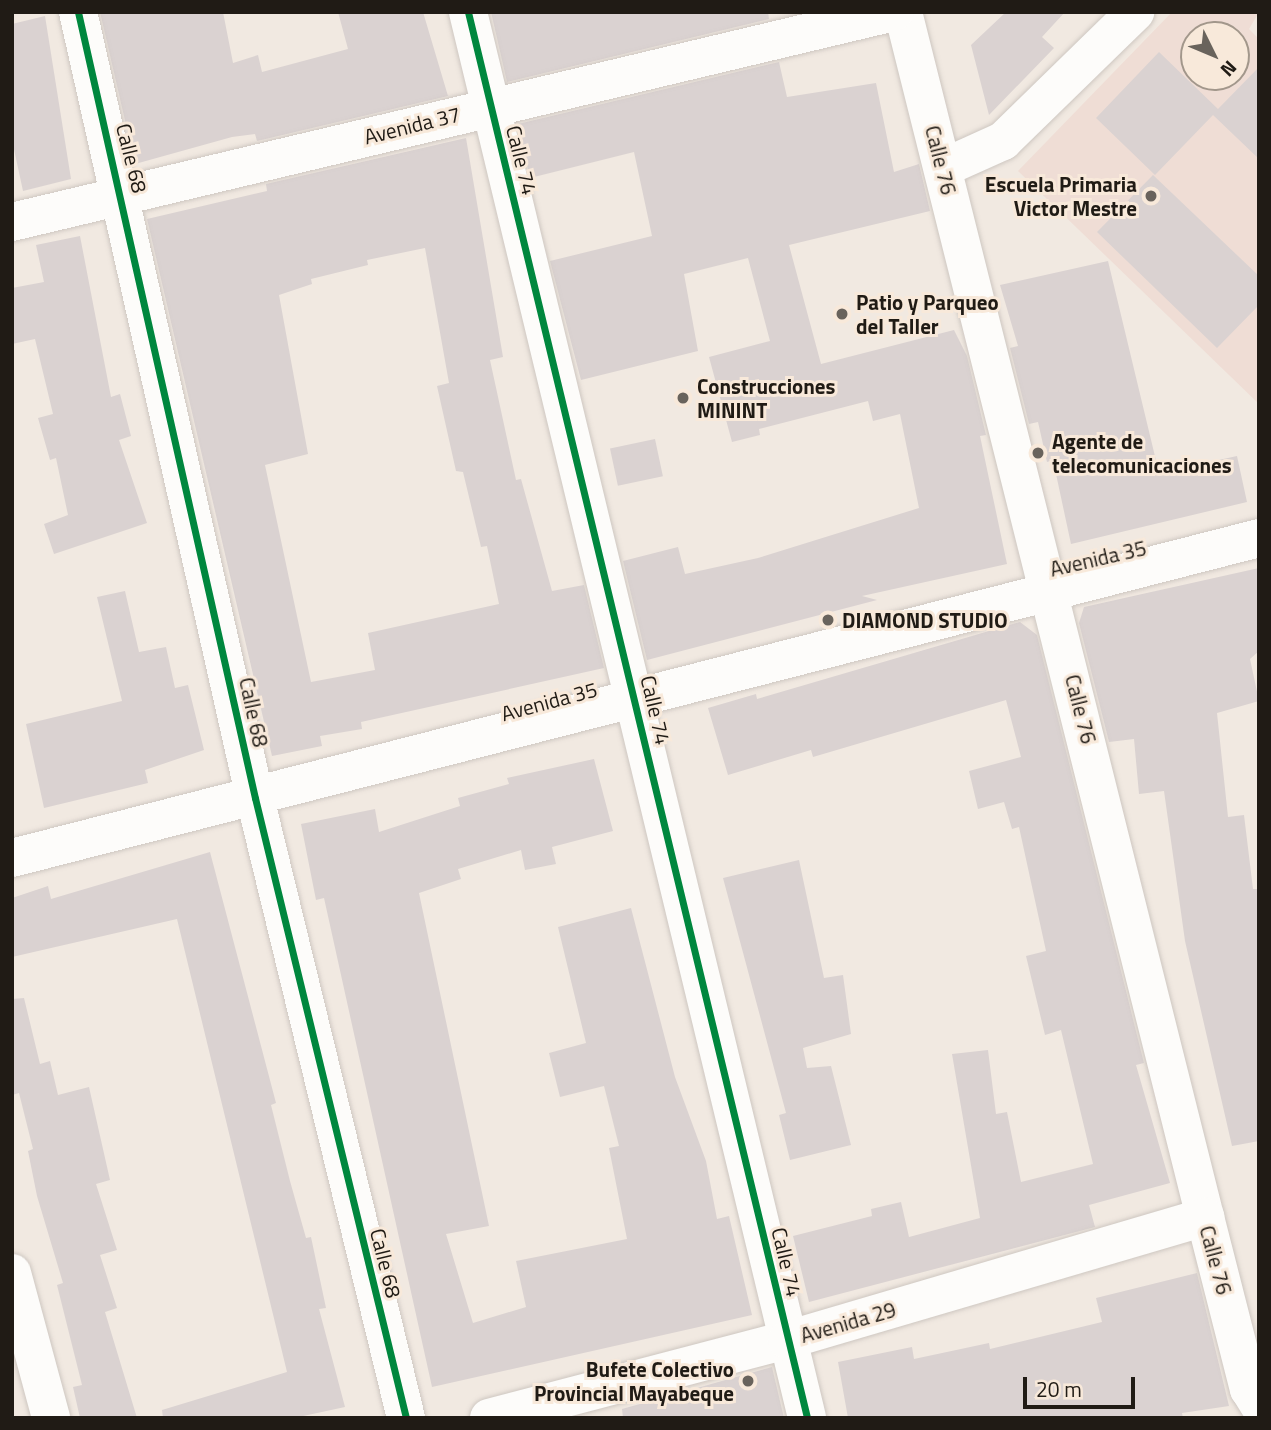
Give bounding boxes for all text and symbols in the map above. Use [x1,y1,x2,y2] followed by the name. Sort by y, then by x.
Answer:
[1180,21,1250,91] north arrow
[1214,55,1244,84] text: N
[361,101,463,149] street label: Avenida 37
[111,121,153,195] street label: Calle 68
[501,123,543,197] street label: Calle 74
[920,123,962,197] street label: Calle 76
[985,171,1137,221] place label: Escuela Primaria Victor Mestre
[1143,188,1159,204] marker: Escuela Primaria Victor Mestre
[856,289,999,339] place label: Patio y Parqueo del Taller
[834,306,850,322] marker: Patio y Parqueo del Taller
[697,373,835,423] place label: Construcciones MININT
[675,390,691,406] marker: Construcciones MININT
[1052,428,1232,478] place label: Agente de telecomunicaciones
[1030,445,1046,461] marker: Agente de telecomunicaciones
[1047,535,1149,581] street label: Avenida 35
[842,607,1008,633] place label: DIAMOND STUDIO
[820,612,836,628] marker: DIAMOND STUDIO
[1060,672,1102,746] street label: Calle 76
[636,673,676,747] street label: Calle 74
[234,675,274,749] street label: Calle 68
[498,676,600,726] street label: Avenida 35
[1195,1223,1237,1297] street label: Calle 76
[767,1225,807,1299] street label: Calle 74
[365,1226,407,1300] street label: Calle 68
[797,1296,899,1348] street label: Avenida 29
[534,1356,734,1406] place label: Bufete Colectivo Provincial Mayabeque
[1026,1364,1138,1408] scale bar
[740,1373,756,1389] marker: Bufete Colectivo Provincial Mayabeque
[1036,1373,1082,1405] text: 20 m

